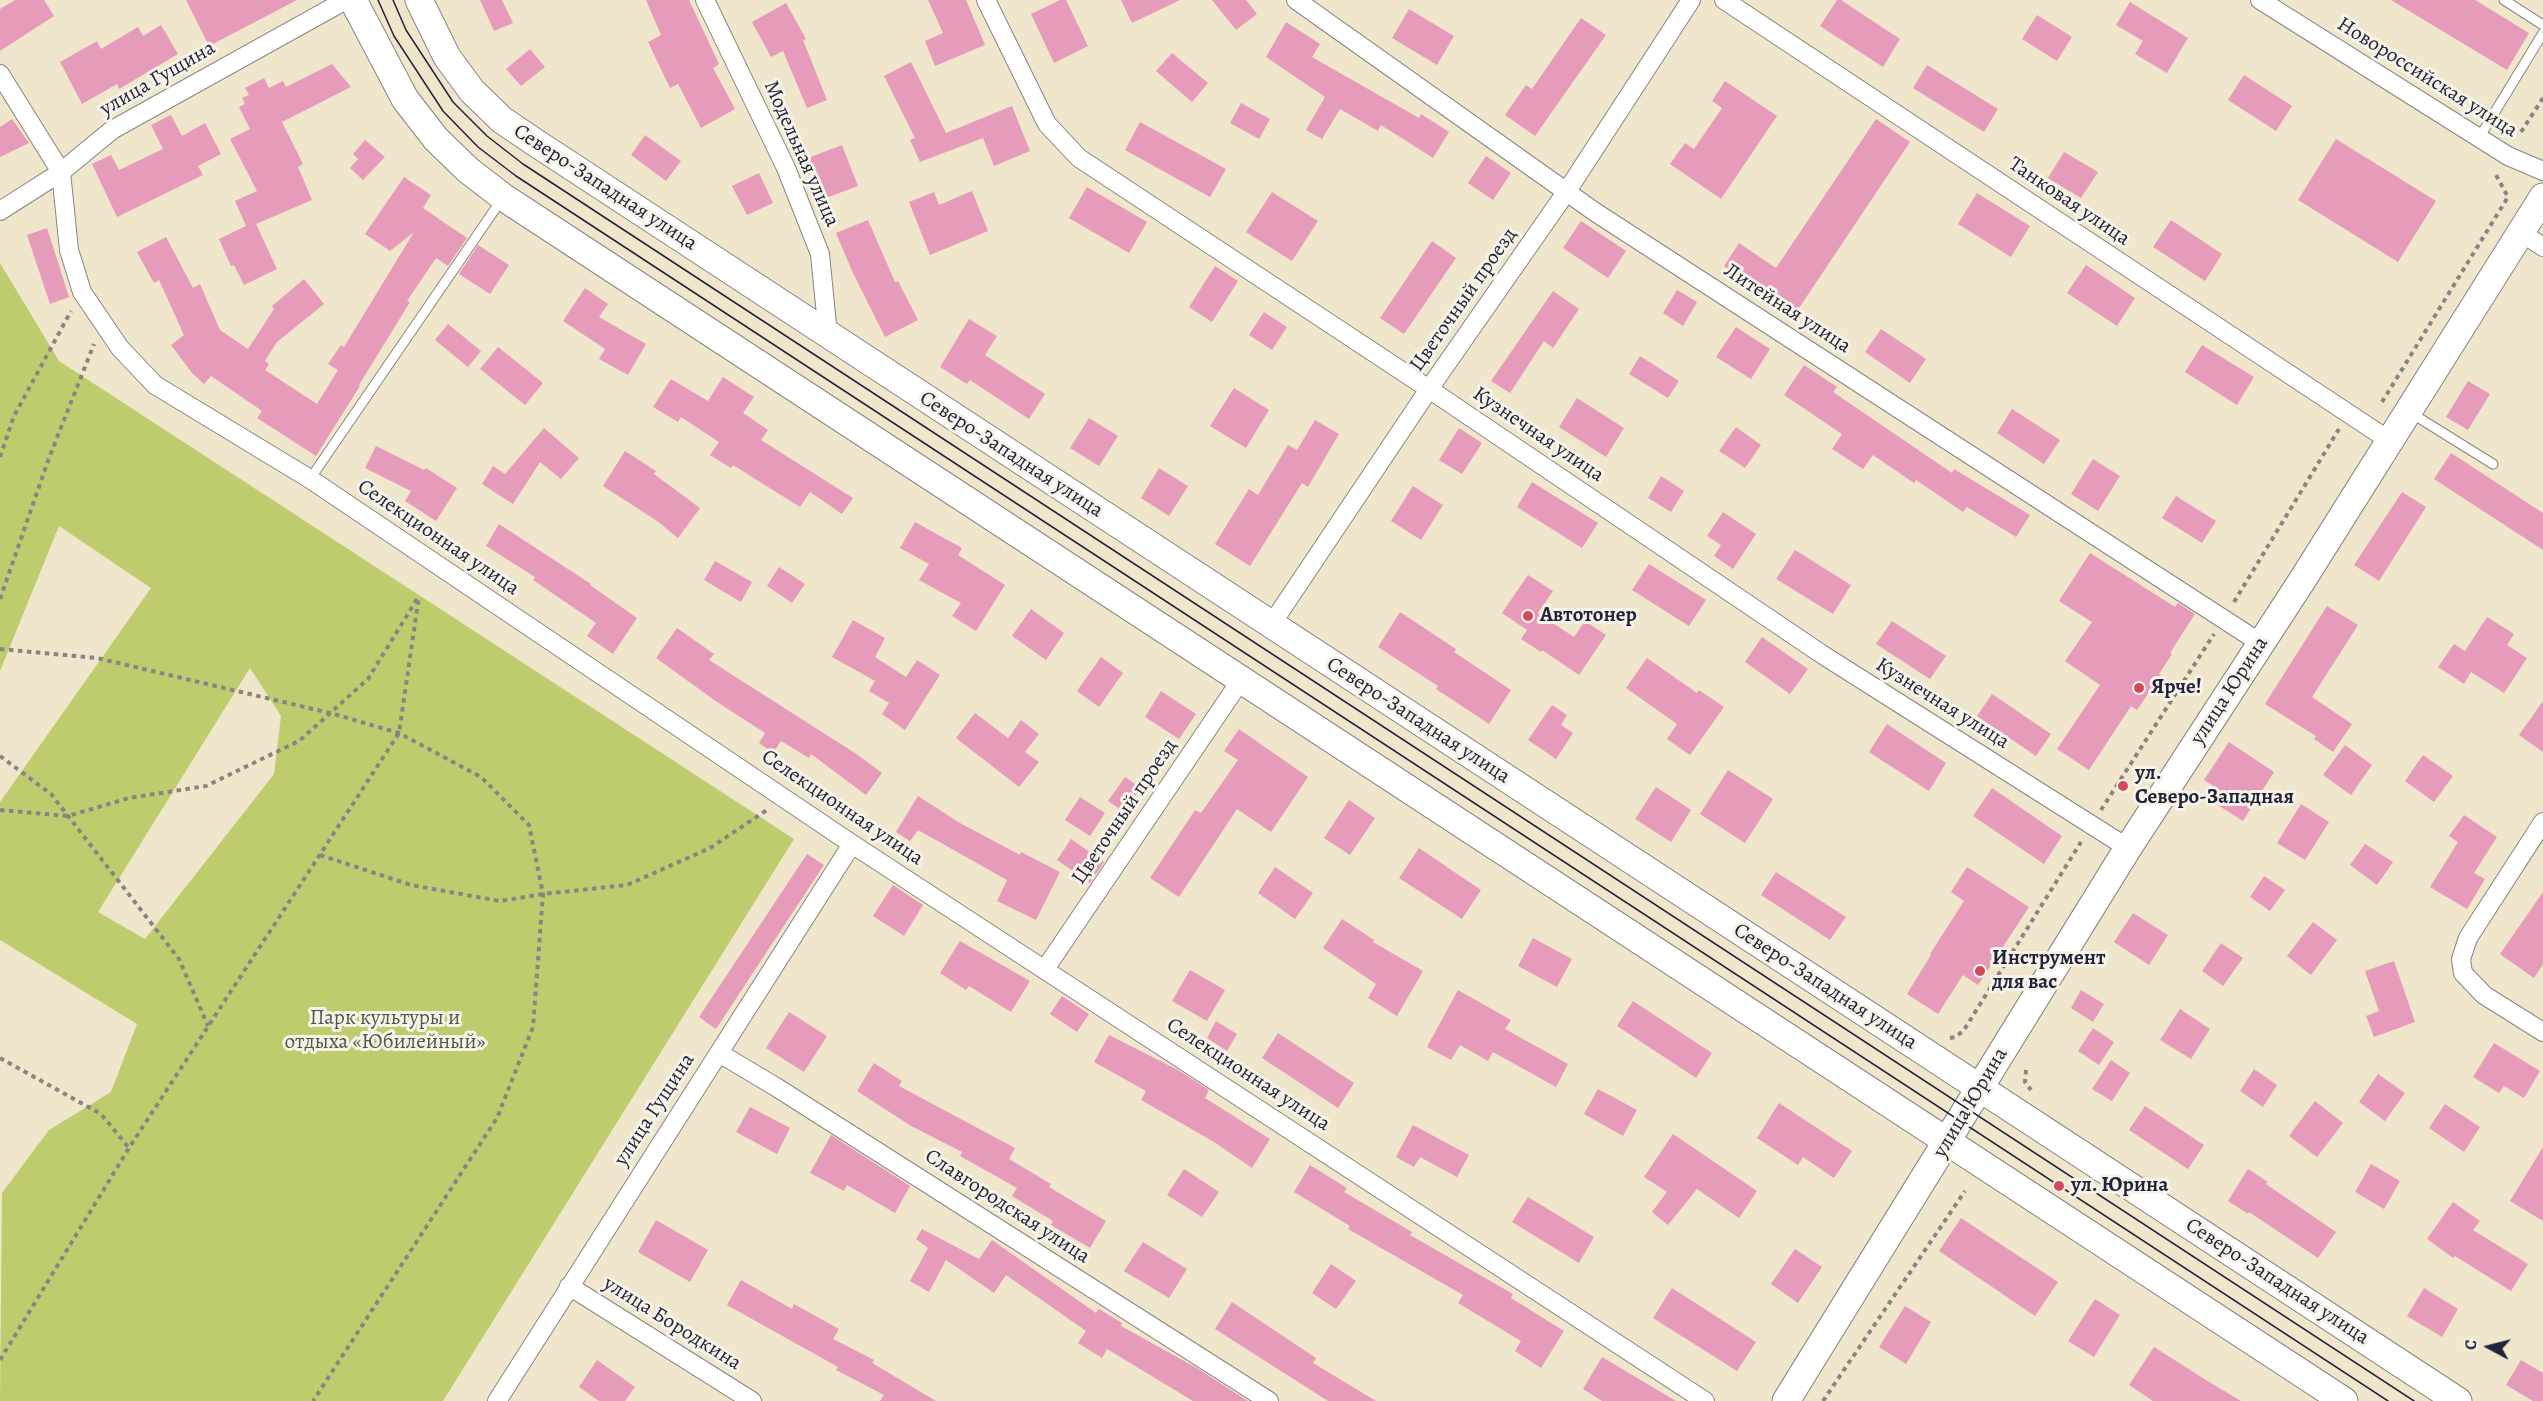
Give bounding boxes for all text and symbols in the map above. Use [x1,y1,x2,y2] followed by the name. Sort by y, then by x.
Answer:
[2332,12,2522,144] street label: Новороссийская улица
[96,36,220,122] street label: улица Гущина
[757,77,845,231] street label: Модельная улица
[508,119,702,257] street label: Северо-Западная улица
[2004,152,2134,252] street label: Танковая улица
[1405,223,1523,377] street label: Цветочный проезд
[1719,258,1855,360] street label: Литейная улица
[1468,382,1608,488] street label: Кузнечная улица
[914,386,1108,524] street label: Северо-Западная улица
[352,474,524,602] street label: Селекционная улица
[1540,603,1637,629] place label: Автотонер
[1521,609,1535,623] marker: Автотонер
[2186,632,2274,750] street label: улица Юрина
[1321,652,1515,790] street label: Северо-Западная улица
[1870,653,2014,755] street label: Кузнечная улица
[2151,675,2202,701] place label: Ярче!
[2132,681,2146,695] marker: Ярче!
[1067,735,1183,889] street label: Цветочный проезд
[756,744,928,872] street label: Селекционная улица
[2135,761,2294,811] place label: ул. Северо-Западная
[2116,779,2130,793] marker: ул. Северо-Западная
[1728,918,1922,1056] street label: Северо-Западная улица
[1992,946,2106,996] place label: Инструмент для вас
[1973,964,1987,978] marker: Инструмент для вас
[284,1006,486,1056] park label: Парк культуры и отдыха «Юбилейный»
[1162,1013,1334,1137] street label: Селекционная улица
[1928,1043,2014,1163] street label: улица Юрина
[609,1049,701,1171] street label: улица Гущина
[920,1144,1094,1270] street label: Славгородская улица
[2071,1173,2168,1199] place label: ул. Юрина
[2052,1179,2066,1193] marker: ул. Юрина
[2180,1213,2374,1351] street label: Северо-Западная улица
[598,1271,746,1377] street label: улица Бородкина
[2459,1317,2519,1377] north arrow
[2460,1339,2483,1351] text: С

